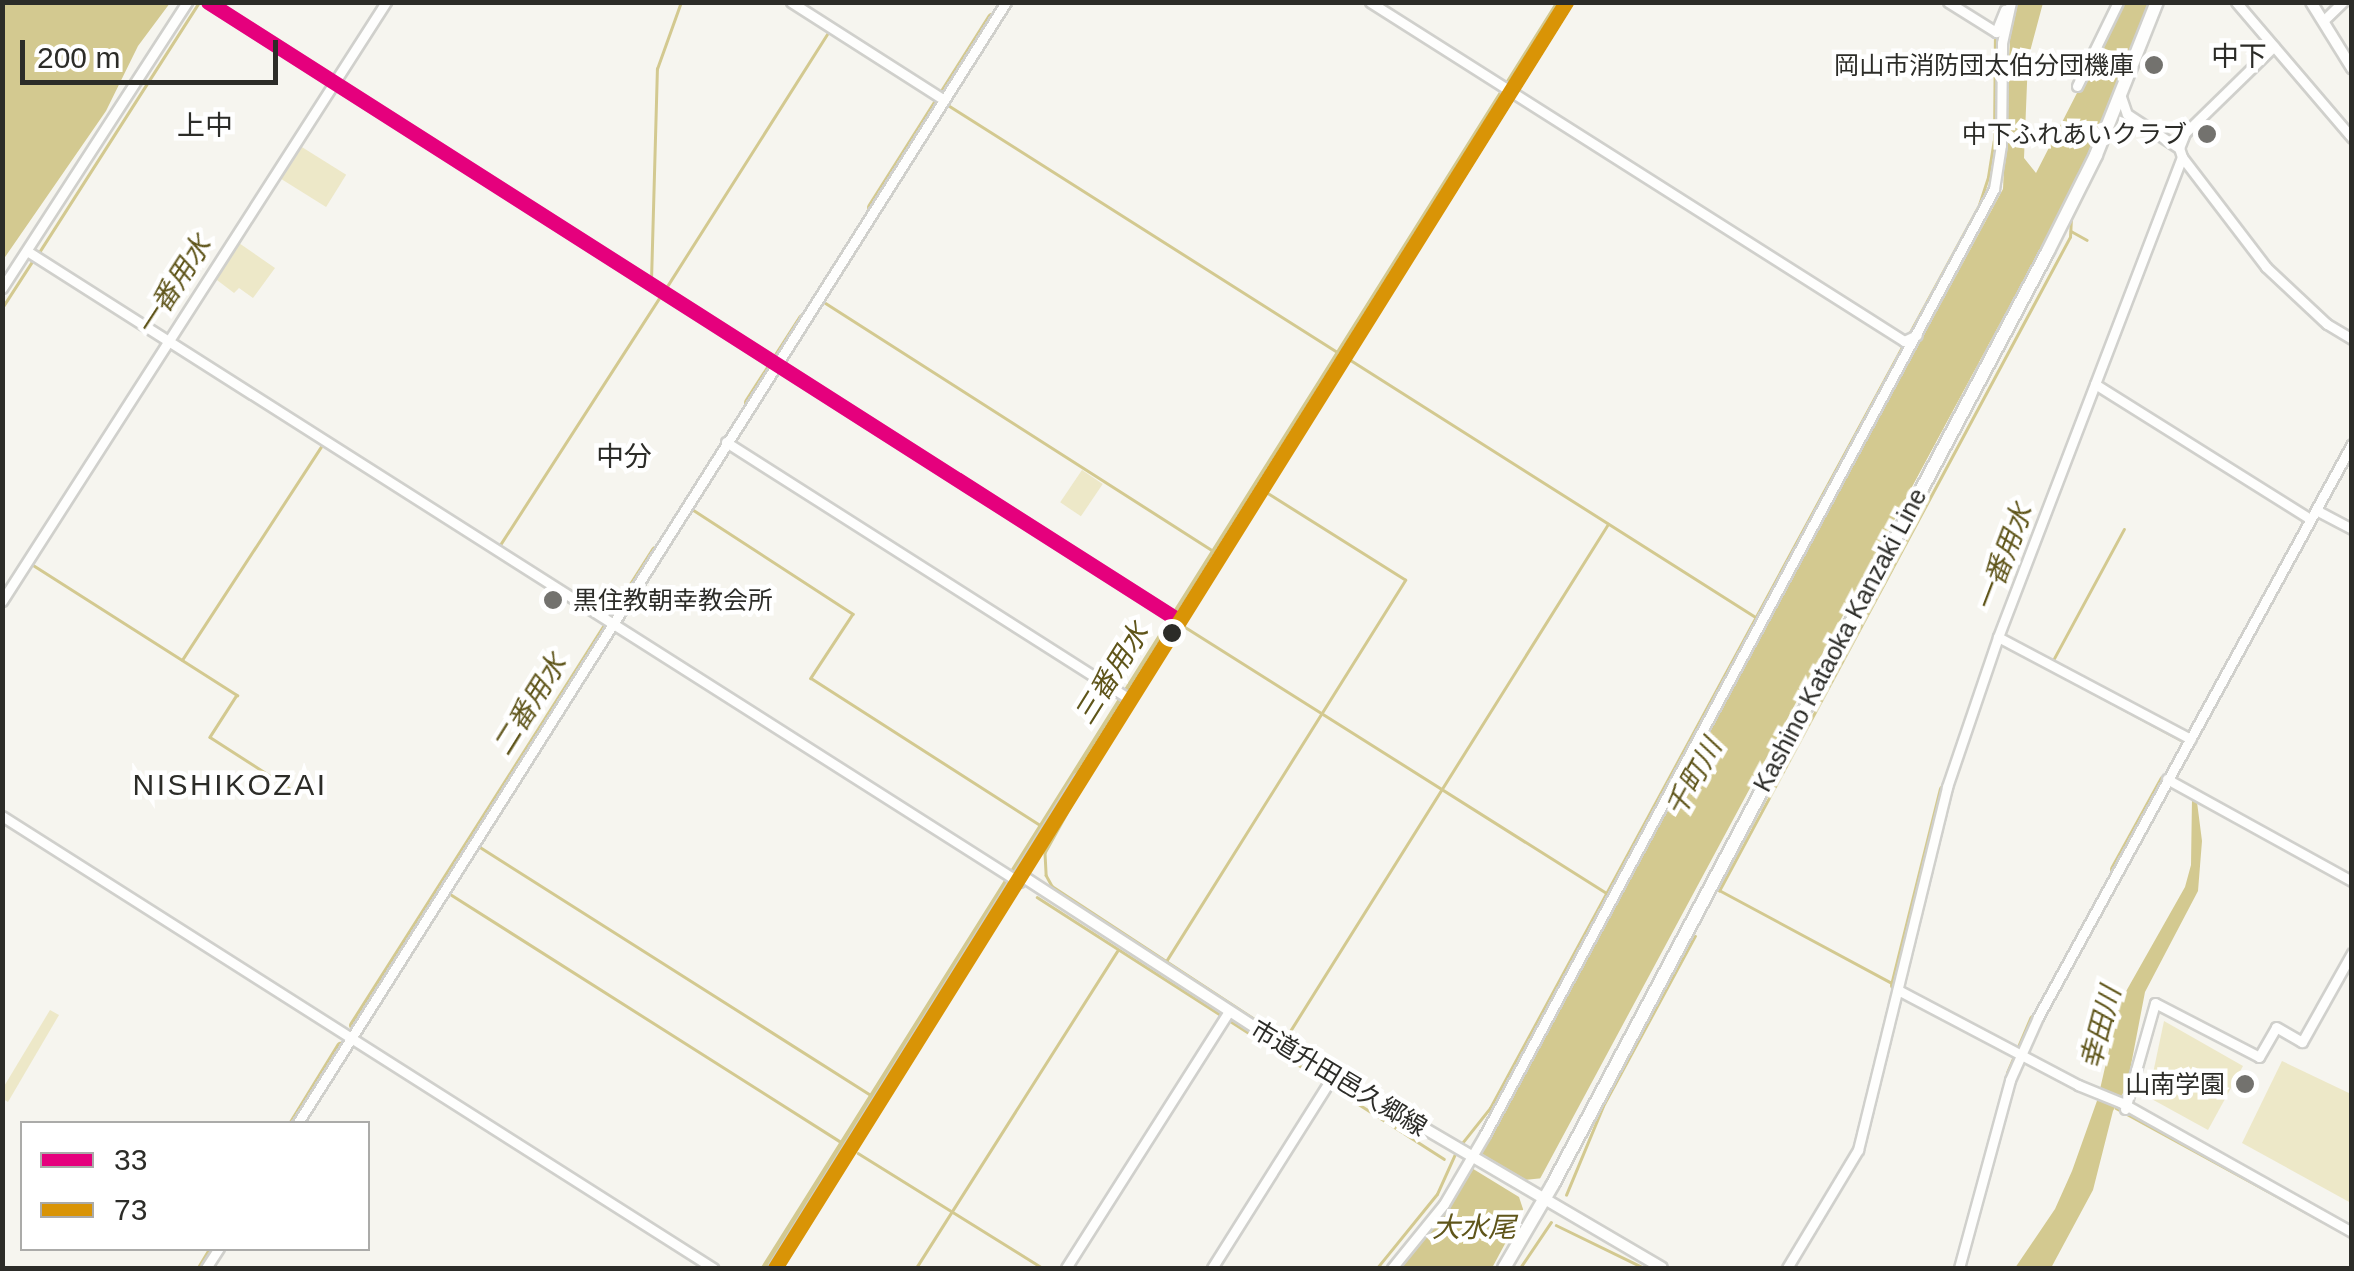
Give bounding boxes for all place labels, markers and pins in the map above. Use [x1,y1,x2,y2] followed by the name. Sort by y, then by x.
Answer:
[1834,50,2134,80] place label: 岡山市消防団太伯分団機庫
[2143,54,2165,76] marker: 岡山市消防団太伯分団機庫
[1962,119,2187,149] place label: 中下ふれあいクラブ
[2196,123,2218,145] marker: 中下ふれあいクラブ
[573,585,773,615] place label: 黒住教朝幸教会所
[542,589,564,611] marker: 黒住教朝幸教会所
[1162,623,1182,643] unlabelled marker
[2125,1069,2225,1099] place label: 山南学園
[2234,1073,2256,1095] marker: 山南学園

